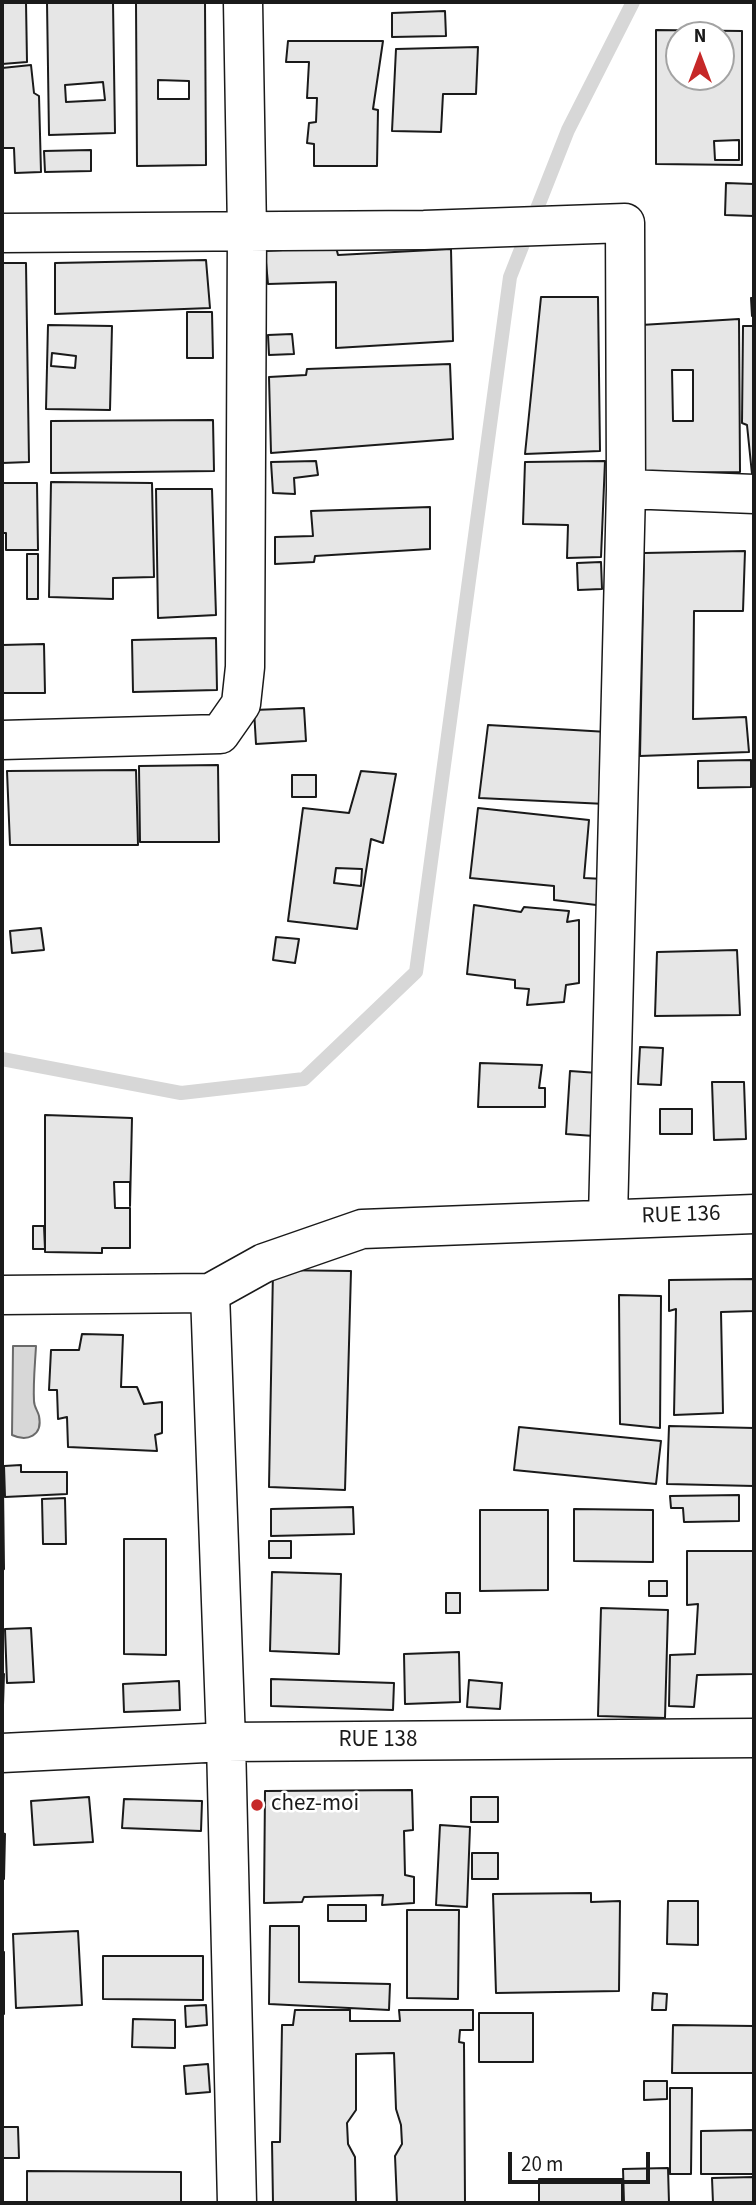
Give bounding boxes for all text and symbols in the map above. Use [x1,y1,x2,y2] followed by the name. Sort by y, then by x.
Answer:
[665,21,735,91] north arrow
[694,23,706,50] text: N
[641,1201,721,1231] street label: RUE 136
[339,1727,417,1755] street label: RUE 138
[271,1791,359,1819] place label: chez-moi
[249,1797,265,1813] marker: chez-moi
[511,2138,653,2182] scale bar
[521,2149,563,2179] text: 20 m

